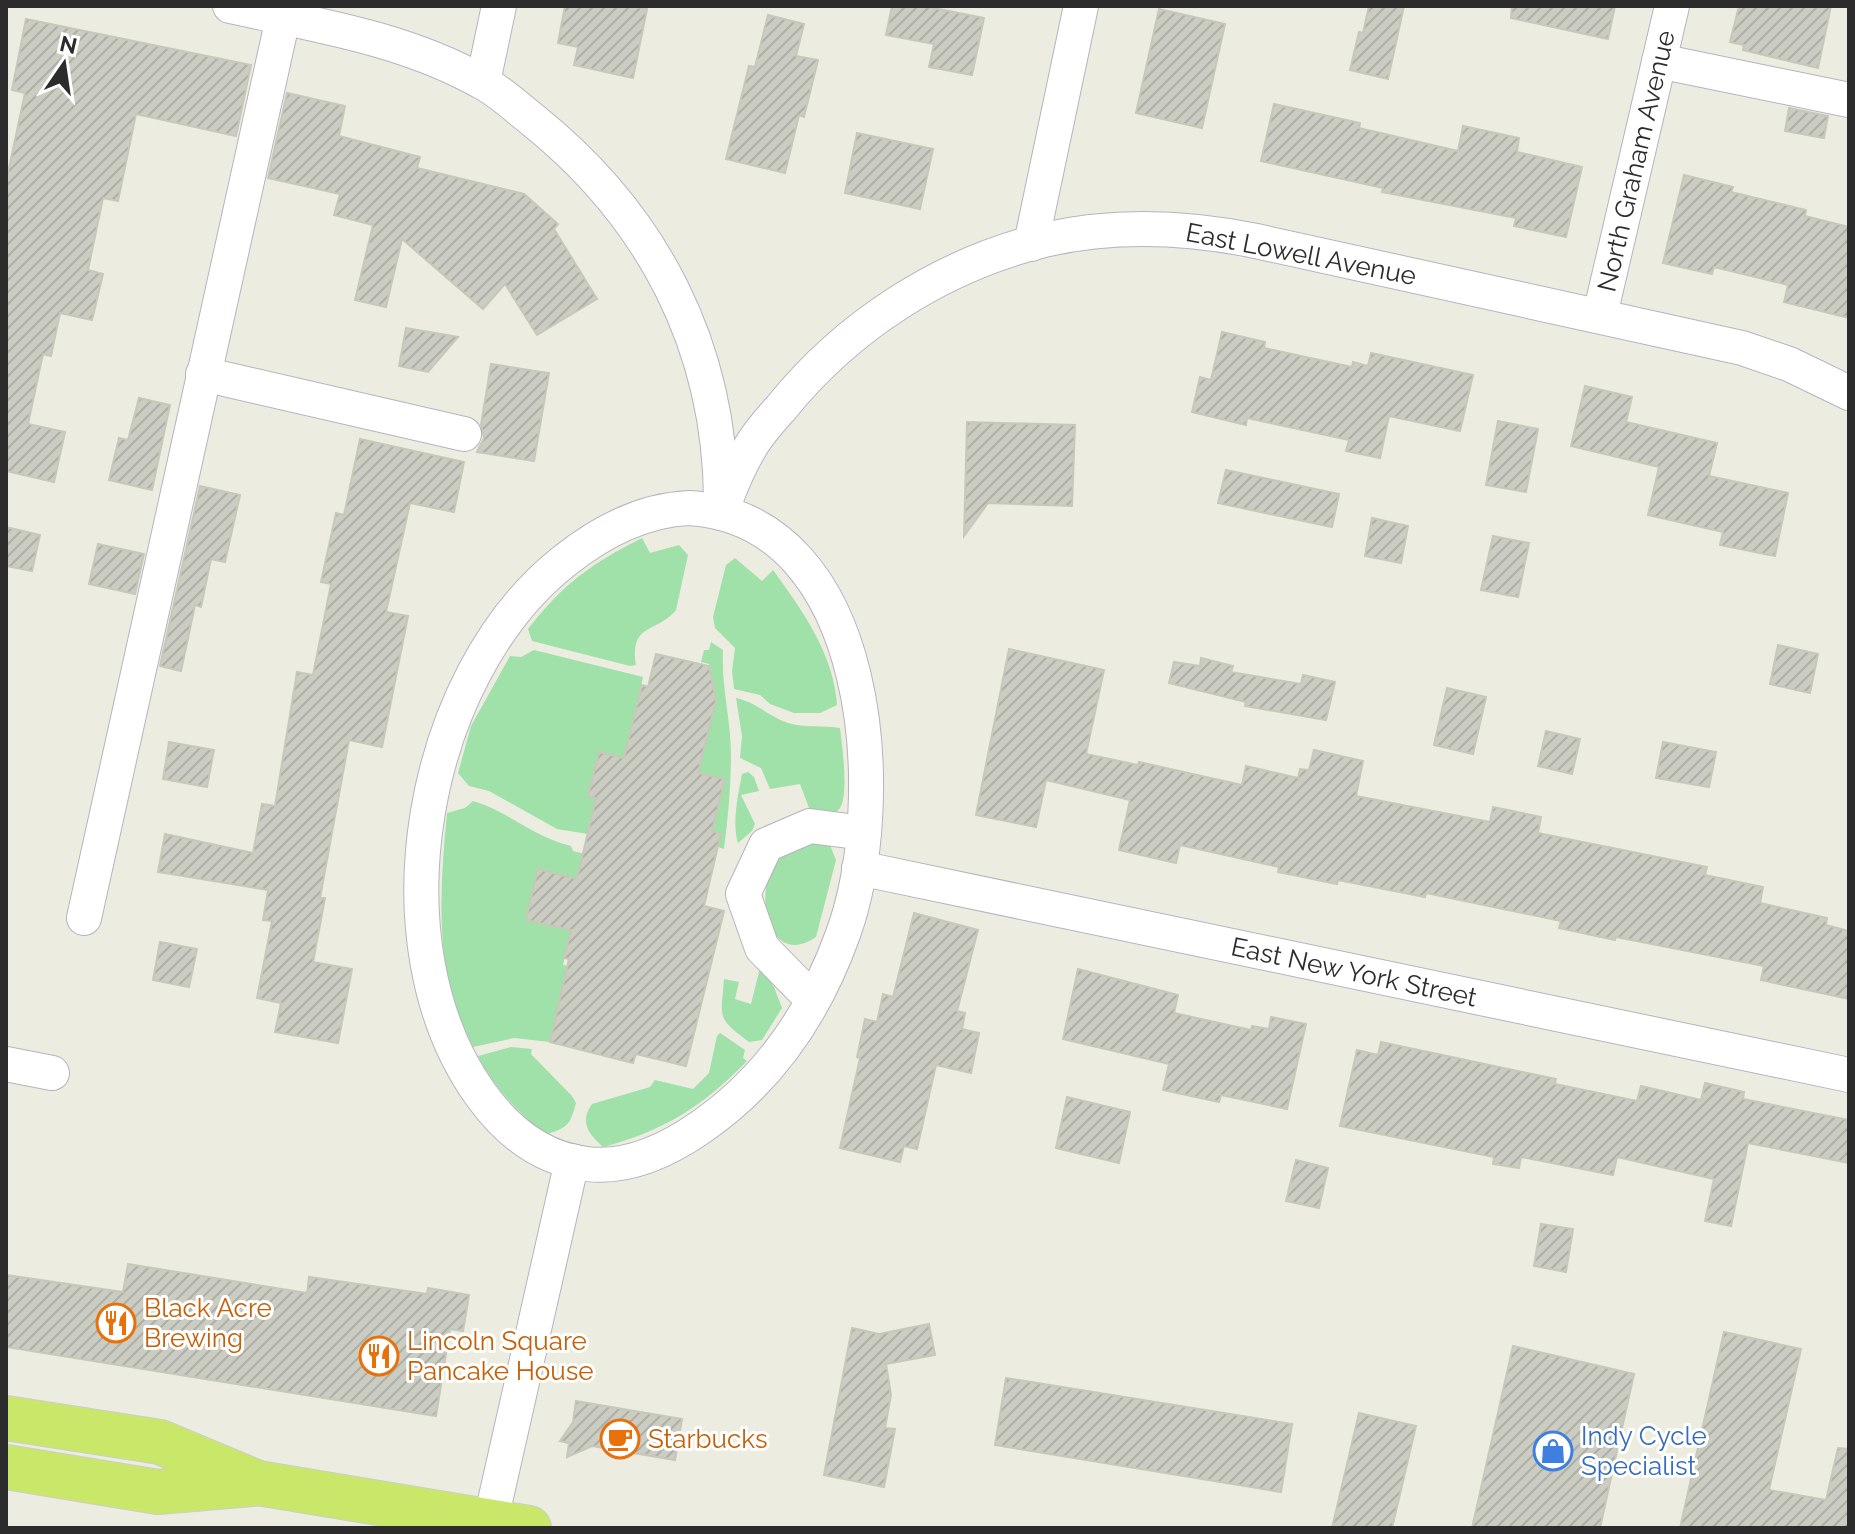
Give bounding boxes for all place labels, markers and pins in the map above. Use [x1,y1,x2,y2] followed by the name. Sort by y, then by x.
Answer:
[144,1293,272,1353] place label: Black Acre Brewing
[95,1302,137,1344] restaurant icon: Black Acre Brewing
[407,1326,593,1386] place label: Lincoln Square Pancake House
[358,1335,400,1377] restaurant icon: Lincoln Square Pancake House
[599,1418,641,1460] cafe icon: Starbucks
[1581,1421,1707,1481] place label: Indy Cycle Specialist
[648,1424,768,1454] place label: Starbucks
[1532,1430,1574,1472] shop icon: Indy Cycle Specialist

